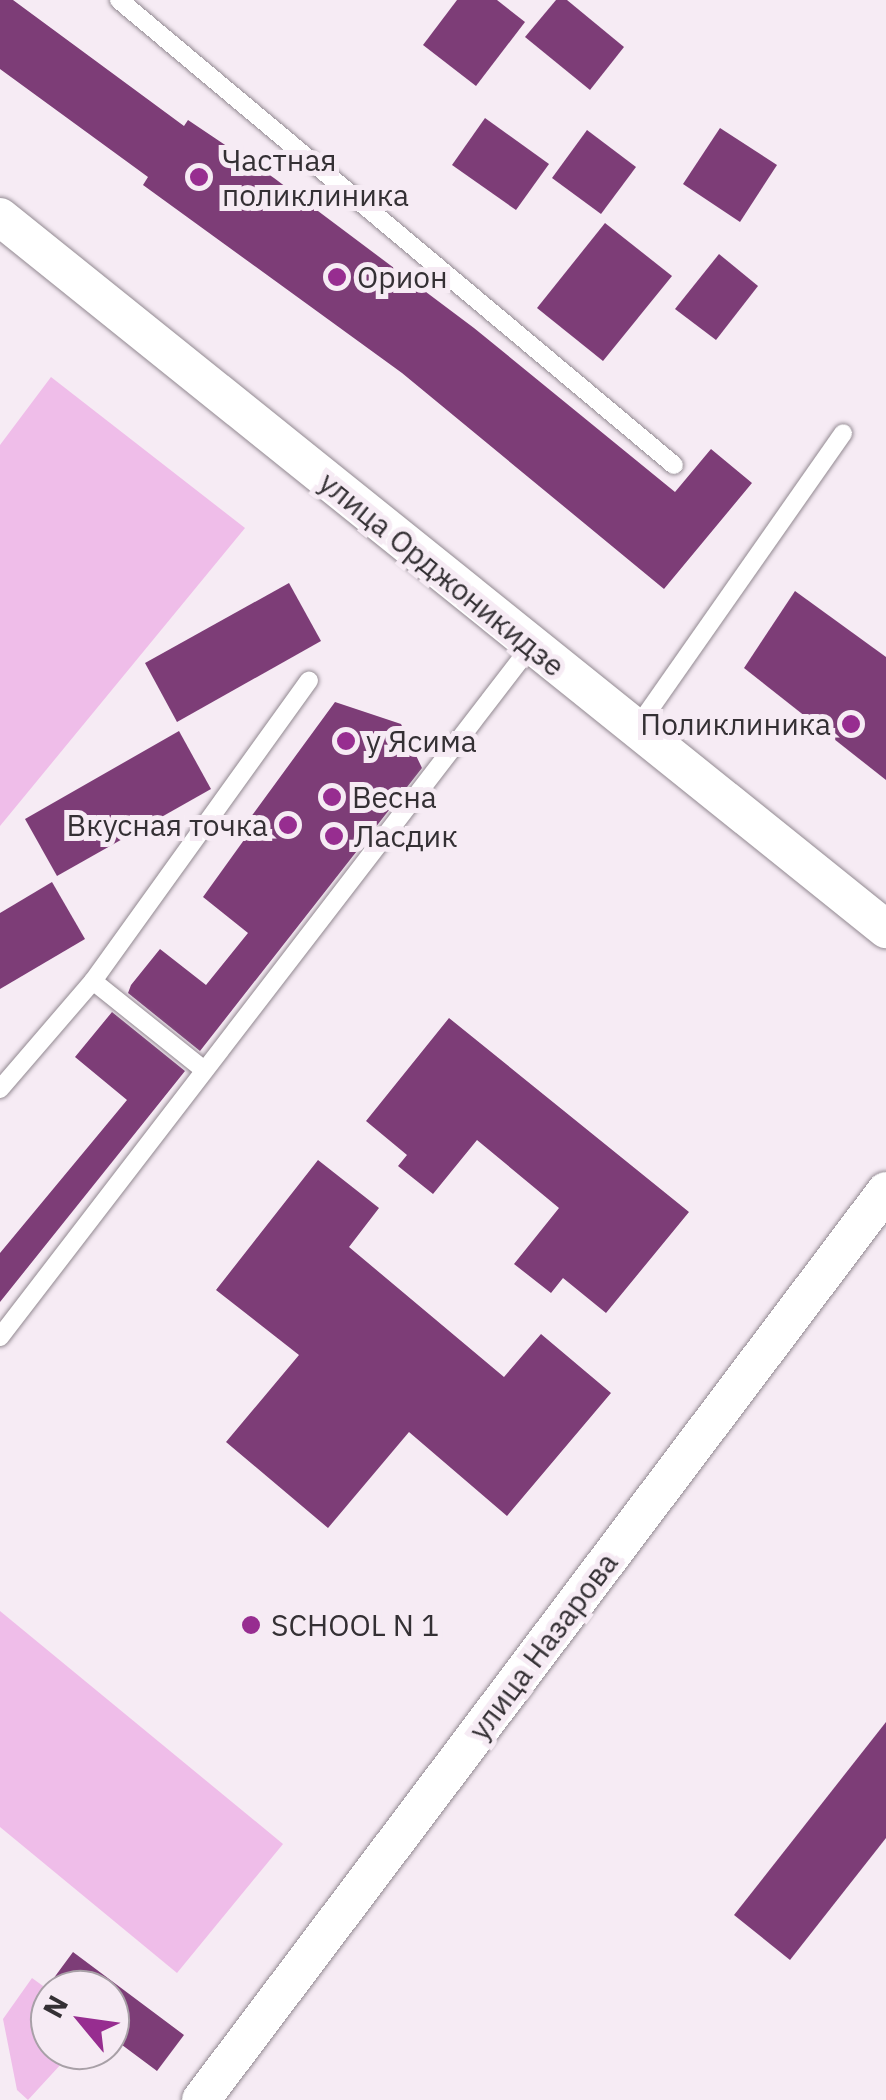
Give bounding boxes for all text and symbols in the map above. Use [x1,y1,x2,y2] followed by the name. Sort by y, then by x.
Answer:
[222,142,409,212] place label: Частная поликлиника
[186,164,212,190] marker: Частная поликлиника
[357,259,448,295] place label: Орион
[326,266,348,288] marker: Орион
[312,464,572,684] street label: улица Орджоникидзе
[640,706,831,742] place label: Поликлиника
[840,713,862,735] marker: Поликлиника
[366,723,477,759] place label: у Ясима
[335,730,357,752] marker: у Ясима
[352,779,437,815] place label: Весна
[321,786,343,808] marker: Весна
[67,807,268,843] place label: Вкусная точка
[277,814,299,836] marker: Вкусная точка
[354,818,458,854] place label: Ласдик
[323,825,345,847] marker: Ласдик
[461,1545,625,1747] street label: улица Назарова
[271,1607,439,1643] place label: SCHOOL N 1
[240,1614,262,1636] marker: SCHOOL N 1
[30,1970,130,2070] north arrow
[34,1988,76,2024] text: N

